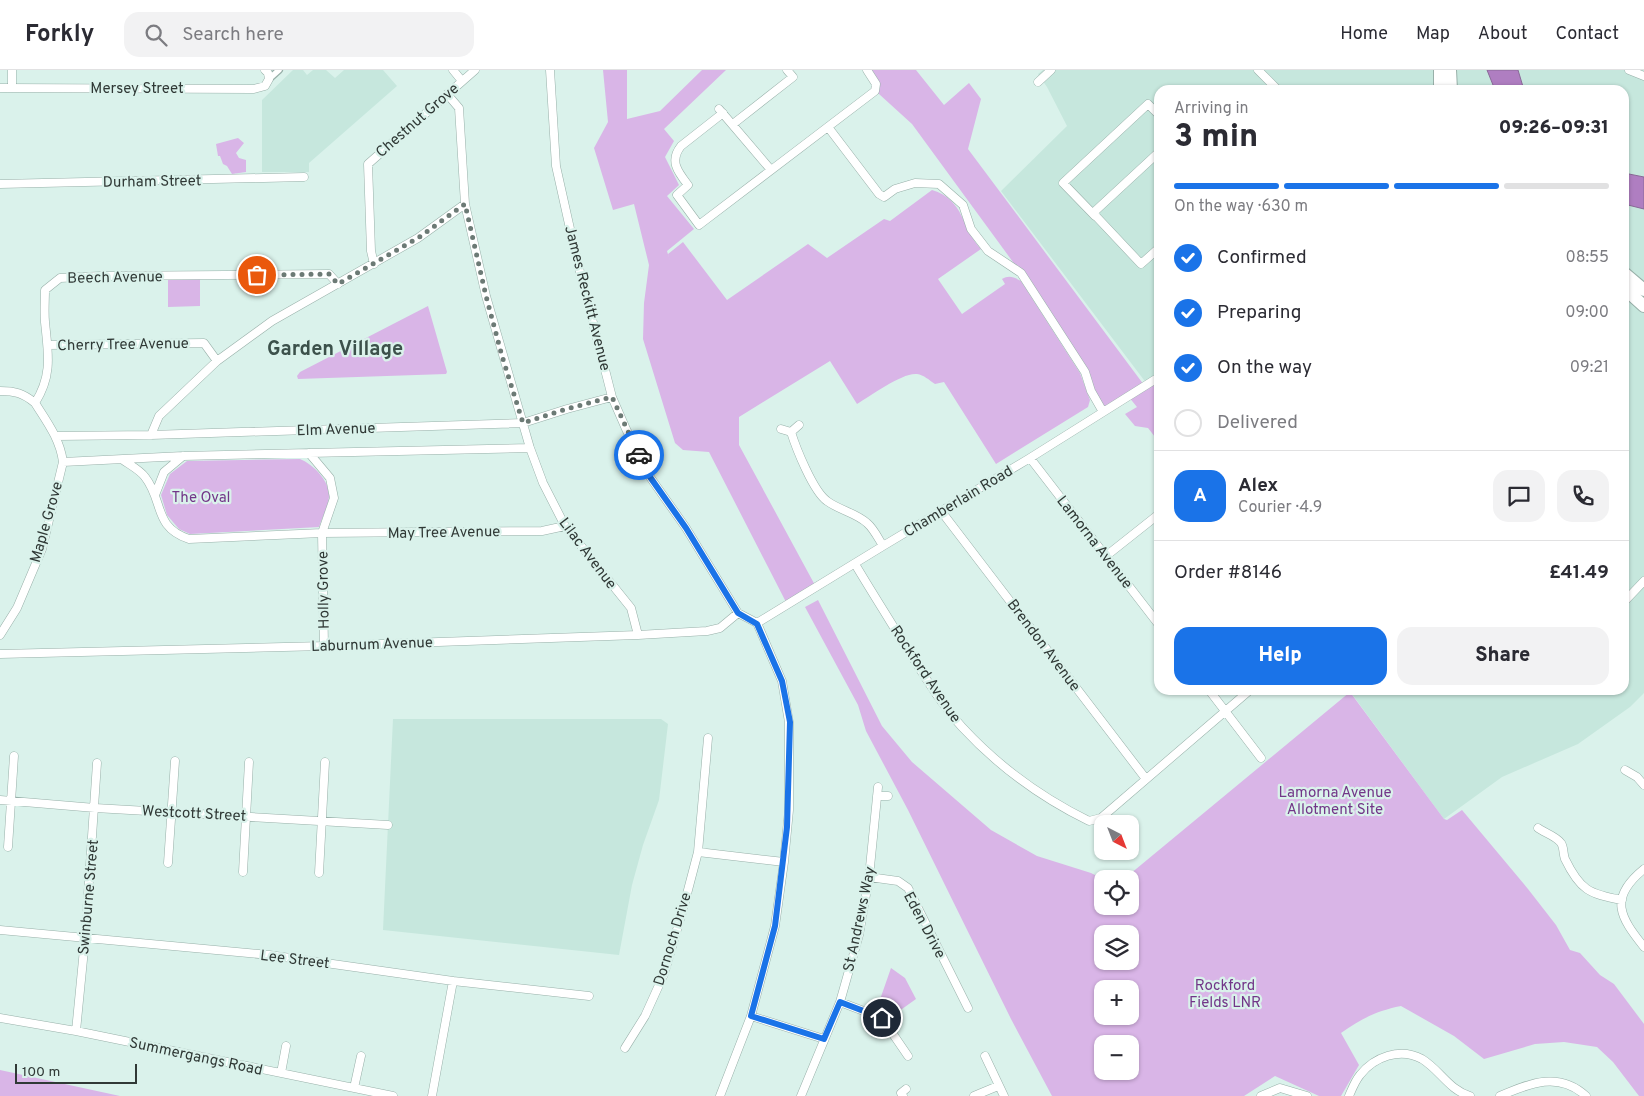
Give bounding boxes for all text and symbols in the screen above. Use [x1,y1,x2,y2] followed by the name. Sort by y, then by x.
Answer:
[124,12,474,57] search box
[25,20,94,50] text: Forkly
[142,21,170,49] icon: search
[182,23,284,47] text: Search here
[1340,23,1388,46] text: Home
[1416,23,1450,46] text: Map
[1478,23,1527,46] text: About
[1555,23,1619,46] text: Contact
[90,80,184,99] street label: Mersey Street
[372,80,463,162] street label: Chestnut Grove
[1174,99,1249,119] text: Arriving in
[1499,116,1609,140] text: 09:26–09:31
[1174,118,1258,158] text: 3 min
[103,172,202,193] street label: Durham Street
[1174,197,1308,217] text: On the way · 630 m
[559,224,614,373] street label: James Reckitt Avenue
[1174,244,1202,272] icon: check
[1217,246,1307,270] text: Confirmed
[1565,248,1609,268] text: 08:55
[236,254,278,296] pin
[243,261,271,289] icon: bag
[67,268,163,289] street label: Beech Avenue
[1174,299,1202,327] icon: check
[1217,301,1301,325] text: Preparing
[1565,303,1609,323] text: 09:00
[57,335,189,356] street label: Cherry Tree Avenue
[267,337,403,363] district label: Garden Village
[1174,354,1202,382] icon: check
[1217,356,1312,380] text: On the way
[1570,358,1609,378] text: 09:21
[1217,411,1298,435] text: Delivered
[296,420,376,441] street label: Elm Avenue
[614,430,664,480] courier
[625,441,653,469] icon: car
[901,462,1017,542] street label: Chamberlain Road
[1493,470,1545,522] button: chat
[1557,470,1609,522] button: phone
[1238,474,1278,498] text: Alex
[27,480,68,565] street label: Maple Grove
[1193,484,1207,508] text: A
[171,489,231,508] park label: The Oval
[1052,493,1136,593] street label: Lamorna Avenue
[1238,498,1322,518] text: Courier · 4.9
[554,514,620,593] street label: Lilac Avenue
[388,523,501,544] street label: May Tree Avenue
[314,551,335,629] street label: Holly Grove
[1174,561,1282,585] text: Order #8146
[1549,561,1609,585] text: £41.49
[1002,596,1084,696] street label: Brendon Avenue
[885,623,964,727] street label: Rockford Avenue
[1174,627,1387,685] button: Help
[1397,627,1609,685] button: Share
[311,634,433,657] street label: Laburnum Avenue
[1279,784,1391,820] park label: Lamorna Avenue Allotment Site
[141,802,247,827] street label: Westcott Street
[1094,815,1139,860] north arrow
[1094,815,1139,1080] map controls
[75,839,104,956] street label: Swinburne Street
[840,865,881,974] street label: St Andrews Way
[1094,870,1139,915] button: locate
[898,889,949,962] street label: Eden Drive
[650,891,697,988] street label: Dornoch Drive
[1094,925,1139,970] button: layers
[259,947,331,974] street label: Lee Street
[1189,977,1261,1013] park label: Rockford Fields LNR
[1094,980,1139,1025] button: +
[861,997,903,1039] pin
[868,1004,896,1032] icon: home
[127,1034,264,1081] street label: Summergangs Road
[1094,1035,1139,1080] button: −
[15,1061,138,1084] scale bar
[22,1064,60,1081] text: 100 m

